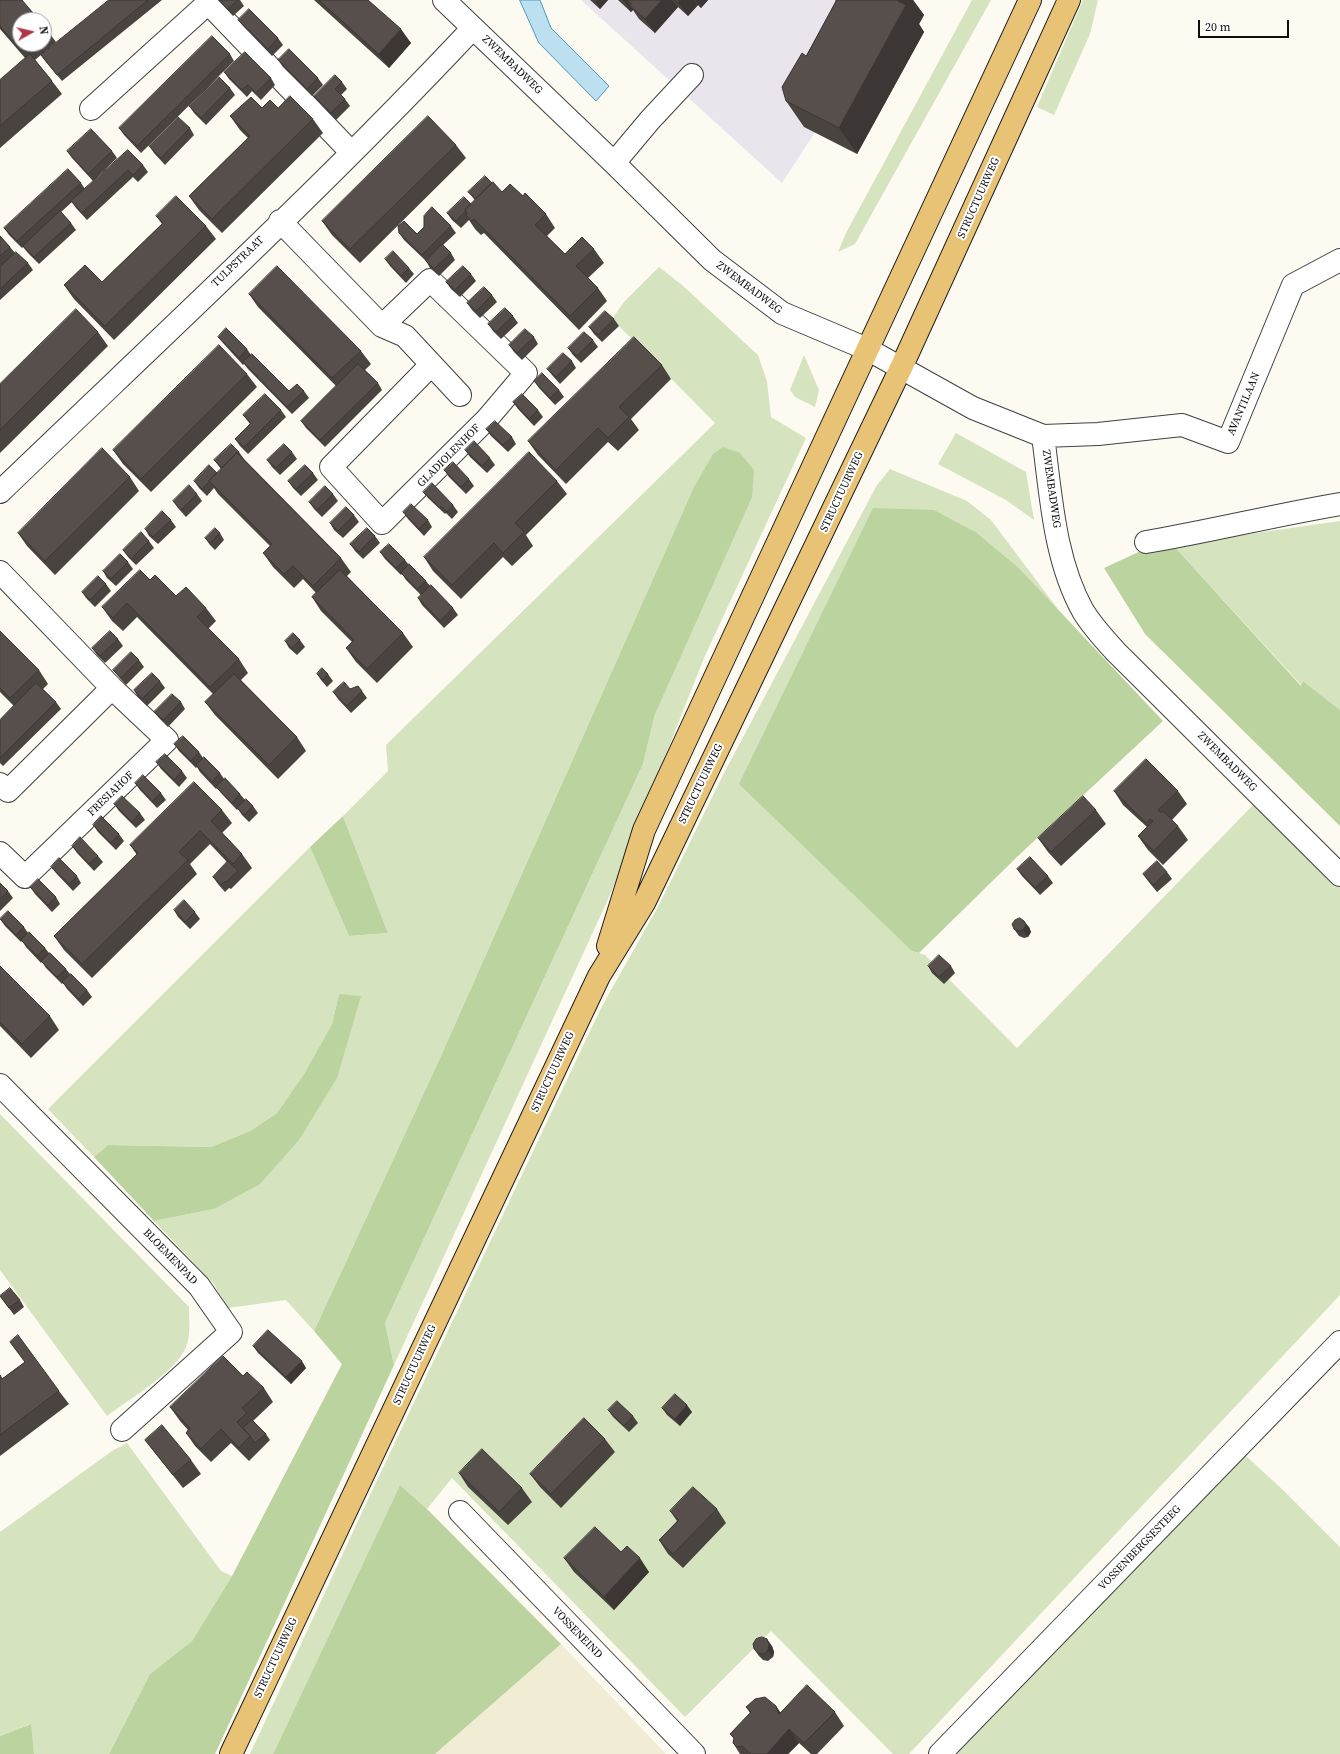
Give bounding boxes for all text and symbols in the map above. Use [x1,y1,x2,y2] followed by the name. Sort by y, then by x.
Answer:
[12,12,52,52] north arrow
[1200,12,1291,38] scale bar
[1205,19,1231,35] text: 20 m
[35,25,51,35] text: N
[479,33,545,97] street label: ZWEMBADWEG
[955,156,1003,240] street label: STRUCTUURWEG
[209,234,267,290] street label: TULPSTRAAT
[714,259,784,317] street label: ZWEMBADWEG
[1225,370,1263,438] street label: AVANTILAAN
[415,422,483,490] street label: GLADIOLENHOF
[1039,449,1063,529] street label: ZWEMBADWEG
[818,450,866,534] street label: STRUCTUURWEG
[1194,729,1260,795] street label: ZWEMBADWEG
[676,742,726,826] street label: STRUCTUURWEG
[85,769,137,819] street label: FRESIAHOF
[529,1030,577,1114] street label: STRUCTUURWEG
[140,1226,200,1288] street label: BLOEMENPAD
[391,1323,439,1407] street label: STRUCTUURWEG
[1096,1503,1184,1593] street label: VOSSENBERGSESTEEG
[549,1604,605,1662] street label: VOSSENEIND
[252,1616,300,1700] street label: STRUCTUURWEG

